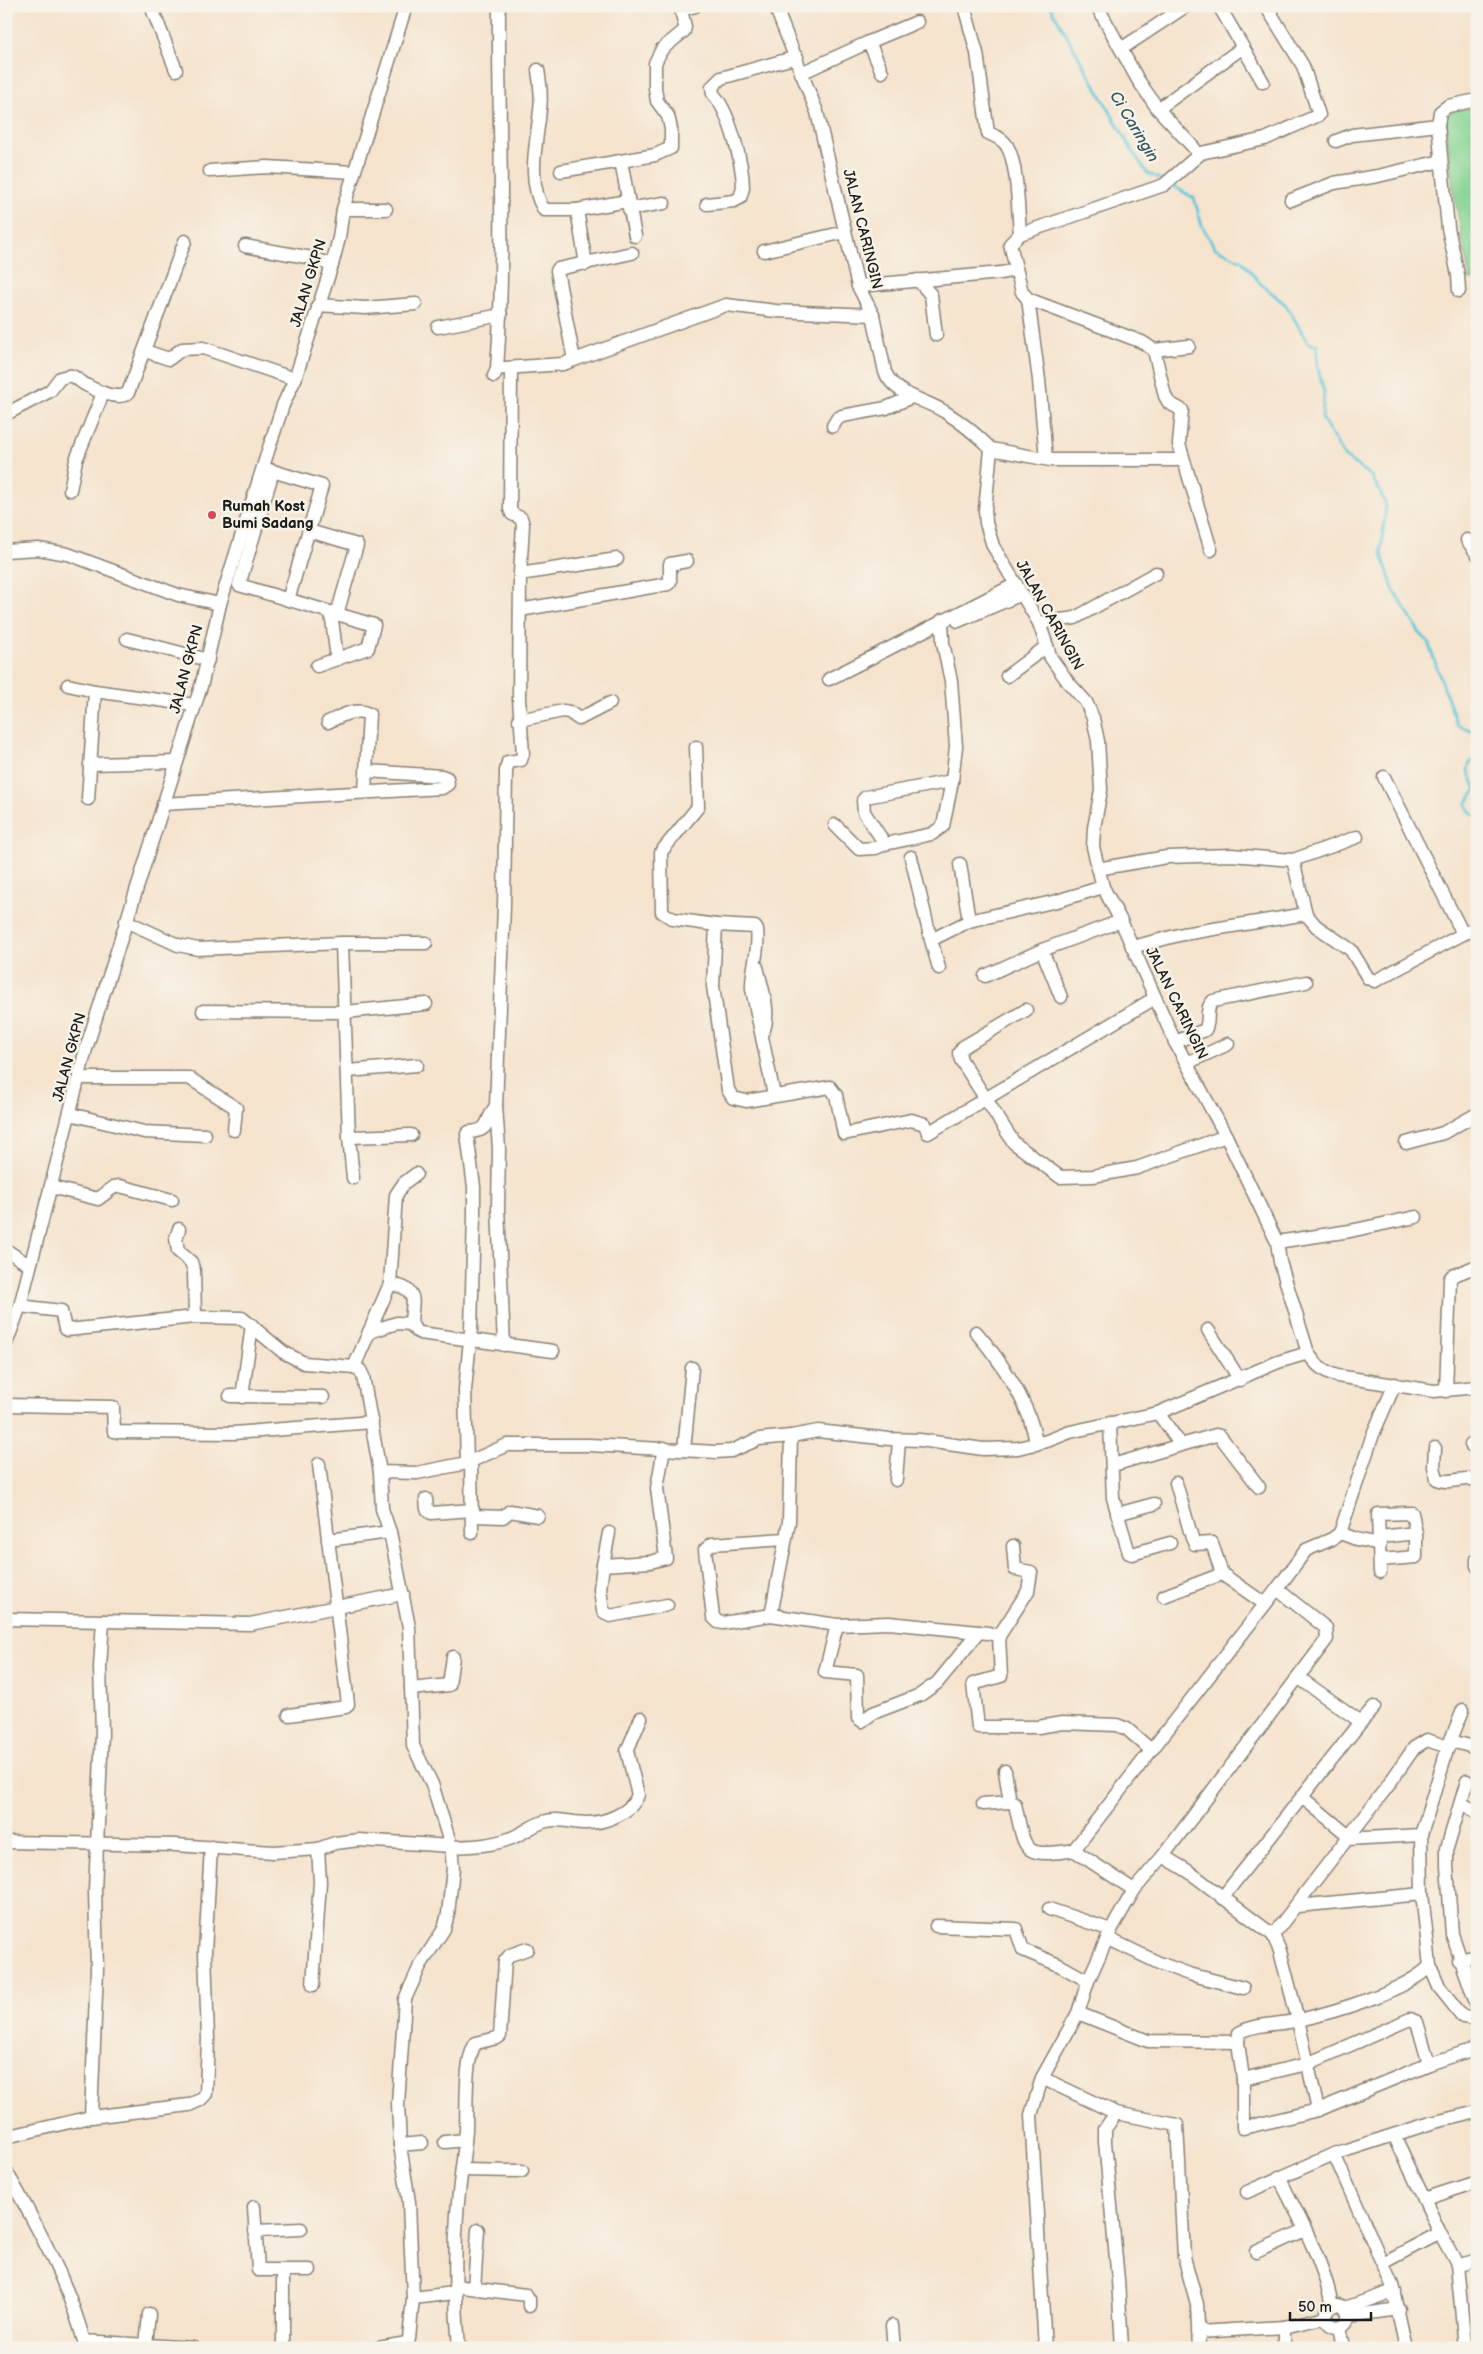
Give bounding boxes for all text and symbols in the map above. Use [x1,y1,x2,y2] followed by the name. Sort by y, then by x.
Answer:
[1105,88,1162,166] water label: Ci Caringin
[838,167,887,291] street label: JALAN CARINGIN
[286,237,331,329] street label: JALAN GKPN
[222,497,313,533] place label: Rumah Kost Bumi Sadang
[206,509,218,521] marker: Rumah Kost Bumi Sadang
[1011,557,1088,674] street label: JALAN CARINGIN
[166,623,207,716] street label: JALAN GKPN
[1141,944,1212,1063] street label: JALAN CARINGIN
[49,1011,90,1104] street label: JALAN GKPN
[1290,2289,1372,2321] scale bar
[1298,2298,1332,2317] text: 50 m

